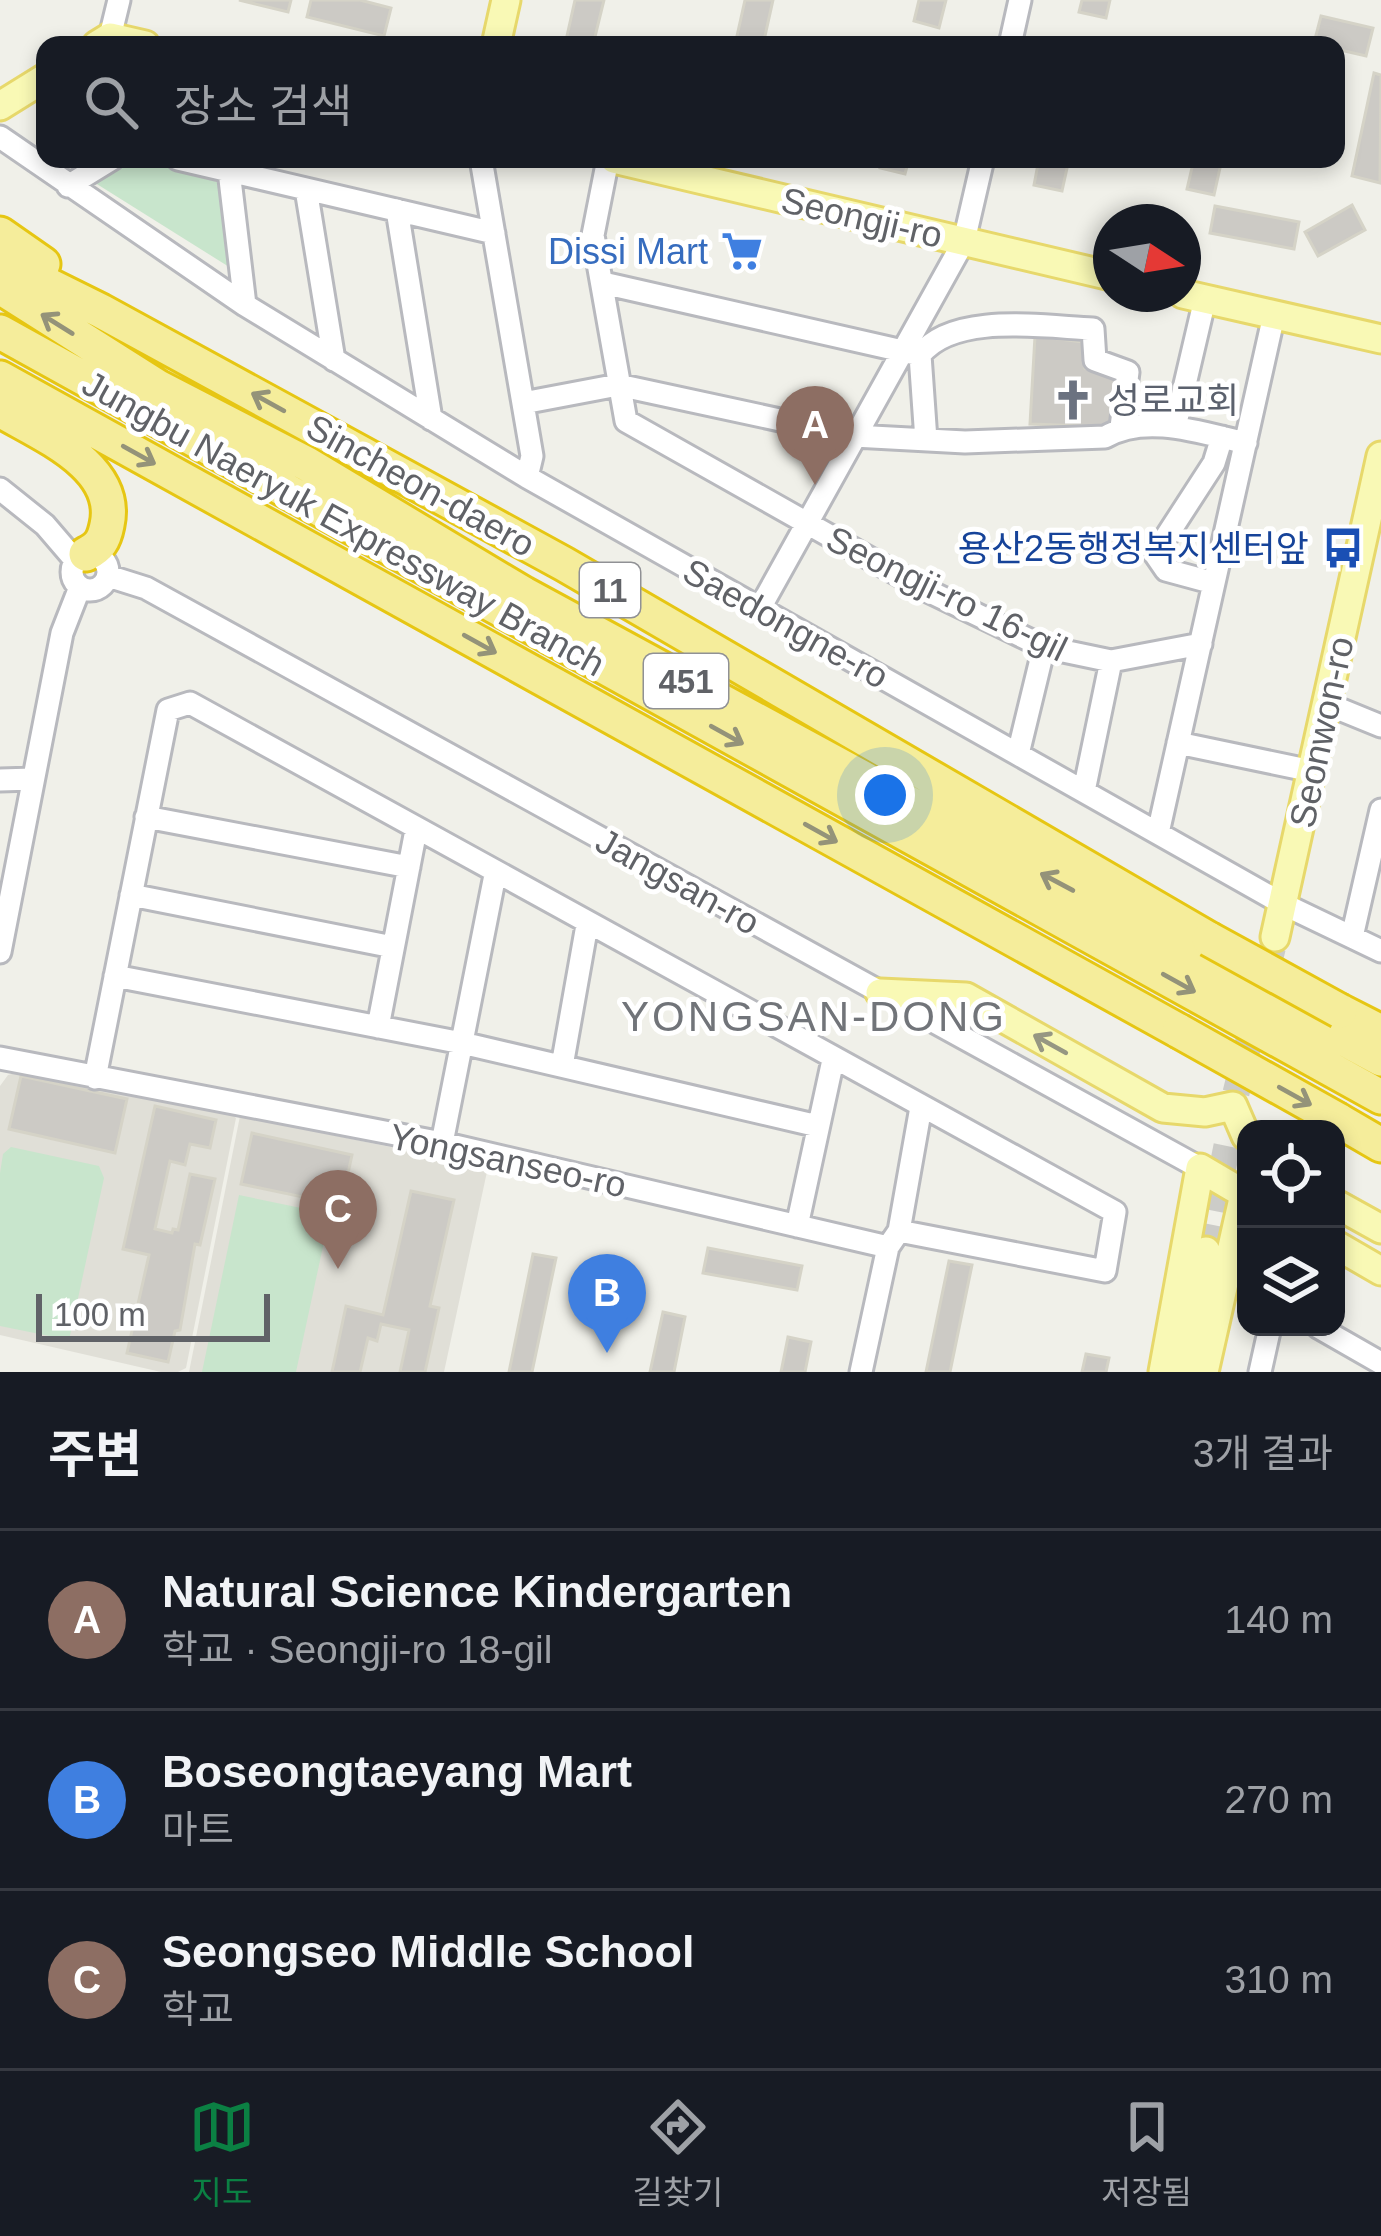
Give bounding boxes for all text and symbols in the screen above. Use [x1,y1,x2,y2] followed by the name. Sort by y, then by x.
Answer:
[36,36,1345,168] search box
[78,69,144,135] icon: search
[174,81,352,132] text: 장소 검색
[777,179,946,256] street label: Seongji-ro
[1093,204,1201,312] north arrow
[719,228,765,274] supermarket icon: Dissi Mart
[548,231,708,272] place label: Dissi Mart
[41,311,75,336] one-way arrow
[76,362,612,684] street label: Jungbu Naeryuk Expressway Branch
[1050,377,1096,423] church icon: 성로교회
[1107,380,1239,421] place label: 성로교회
[776,386,854,485] pin: A
[252,390,287,413] one-way arrow
[300,406,542,565] street label: Sincheon-daero
[121,443,156,467] one-way arrow
[820,518,1074,669] street label: Seongji-ro 16-gil
[1320,525,1366,571] bus stop icon: 용산2동행정복지센터앞
[958,528,1309,569] place label: 용산2동행정복지센터앞
[676,550,895,697] street label: Saedongne-ro
[580,563,640,617] road number: 11
[462,633,497,656] one-way arrow
[1281,633,1362,831] street label: Seonwon-ro
[644,654,728,708] road number: 451
[708,724,743,747] one-way arrow
[855,765,915,825] your location
[589,820,766,943] street label: Jangsan-ro
[803,822,838,845] one-way arrow
[1041,870,1076,893] one-way arrow
[1160,972,1195,996] one-way arrow
[621,993,1007,1040] district label: YONGSAN-DONG
[1033,1032,1068,1055] one-way arrow
[1276,1085,1311,1108] one-way arrow
[386,1115,630,1206] street label: Yongsanseo-ro
[1237,1120,1345,1336] map controls
[1237,1120,1345,1228] button: locate
[299,1170,377,1269] pin: C
[1237,1228,1345,1336] button: layers
[568,1254,646,1353] pin: B
[36,1288,270,1341] scale bar
[54,1296,146,1333] text: 100 m
[48,1426,142,1483] text: 주변
[1193,1432,1333,1475] text: 3개 결과
[162,1566,792,1617] text: Natural Science Kindergarten
[73,1598,101,1641] text: A
[1225,1598,1333,1641] text: 140 m
[162,1628,552,1671] text: 학교 · Seongji-ro 18-gil
[162,1746,632,1797] text: Boseongtaeyang Mart
[73,1778,101,1821] text: B
[1225,1778,1333,1821] text: 270 m
[162,1808,234,1851] text: 마트
[162,1926,695,1977] text: Seongseo Middle School
[73,1958,101,2001] text: C
[1225,1958,1333,2001] text: 310 m
[162,1988,234,2031] text: 학교
[189,2094,255,2214] tab: 지도
[632,2094,723,2214] tab: 길찾기
[1101,2094,1192,2214] tab: 저장됨

